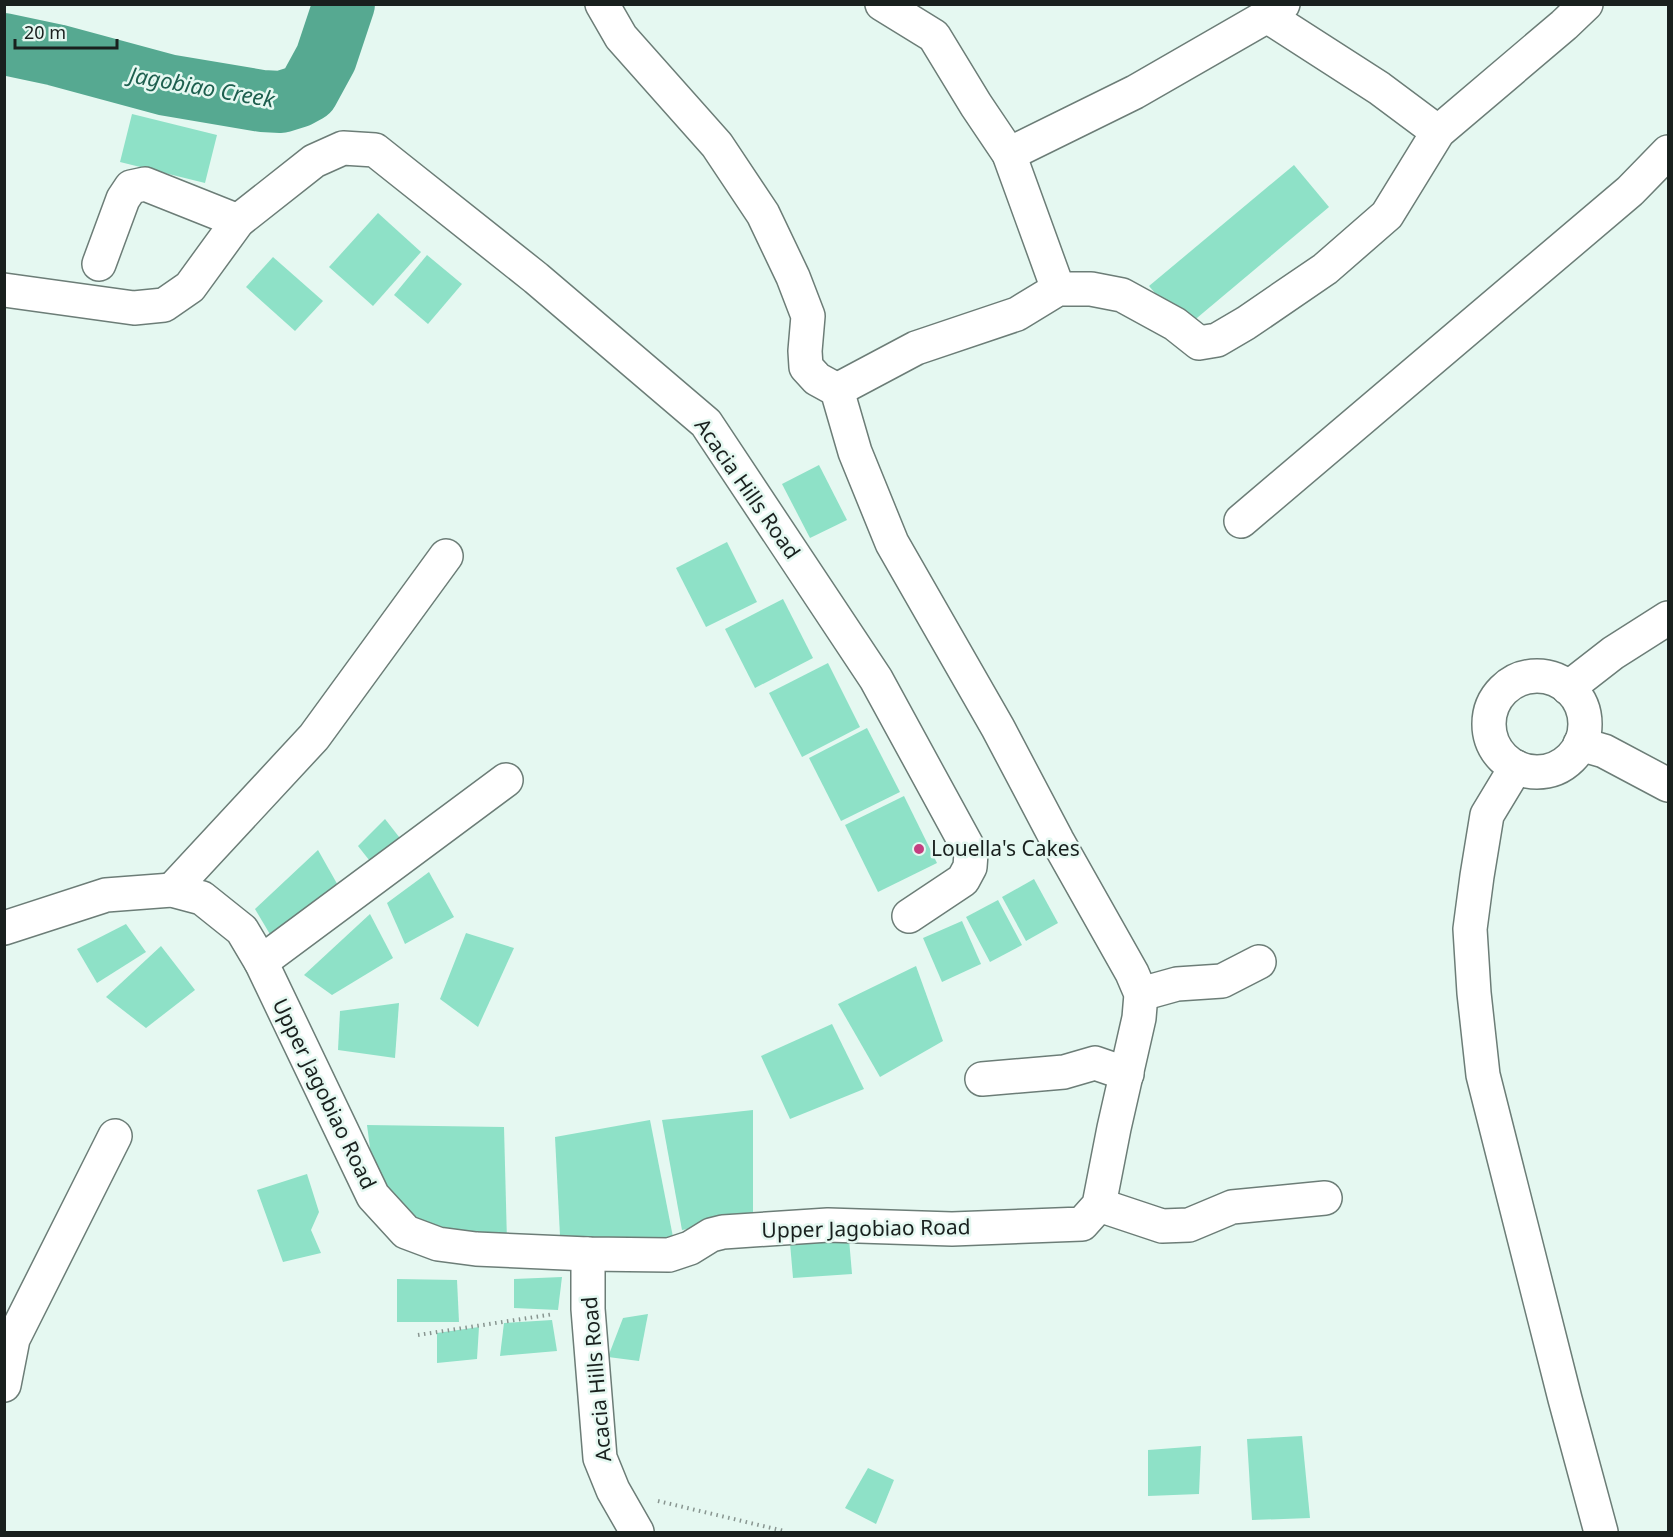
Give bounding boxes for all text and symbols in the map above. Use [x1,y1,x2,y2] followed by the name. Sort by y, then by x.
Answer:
[15,12,117,50] scale bar
[24,20,66,44] text: 20 m
[123,58,278,114] water label: Jagobiao Creek
[689,412,807,564] street label: Acacia Hills Road
[931,834,1080,862] place label: Louella's Cakes
[912,842,926,856] marker: Louella's Cakes
[266,993,383,1194] street label: Upper Jagobiao Road
[761,1212,971,1244] street label: Upper Jagobiao Road
[575,1295,617,1463] street label: Acacia Hills Road

